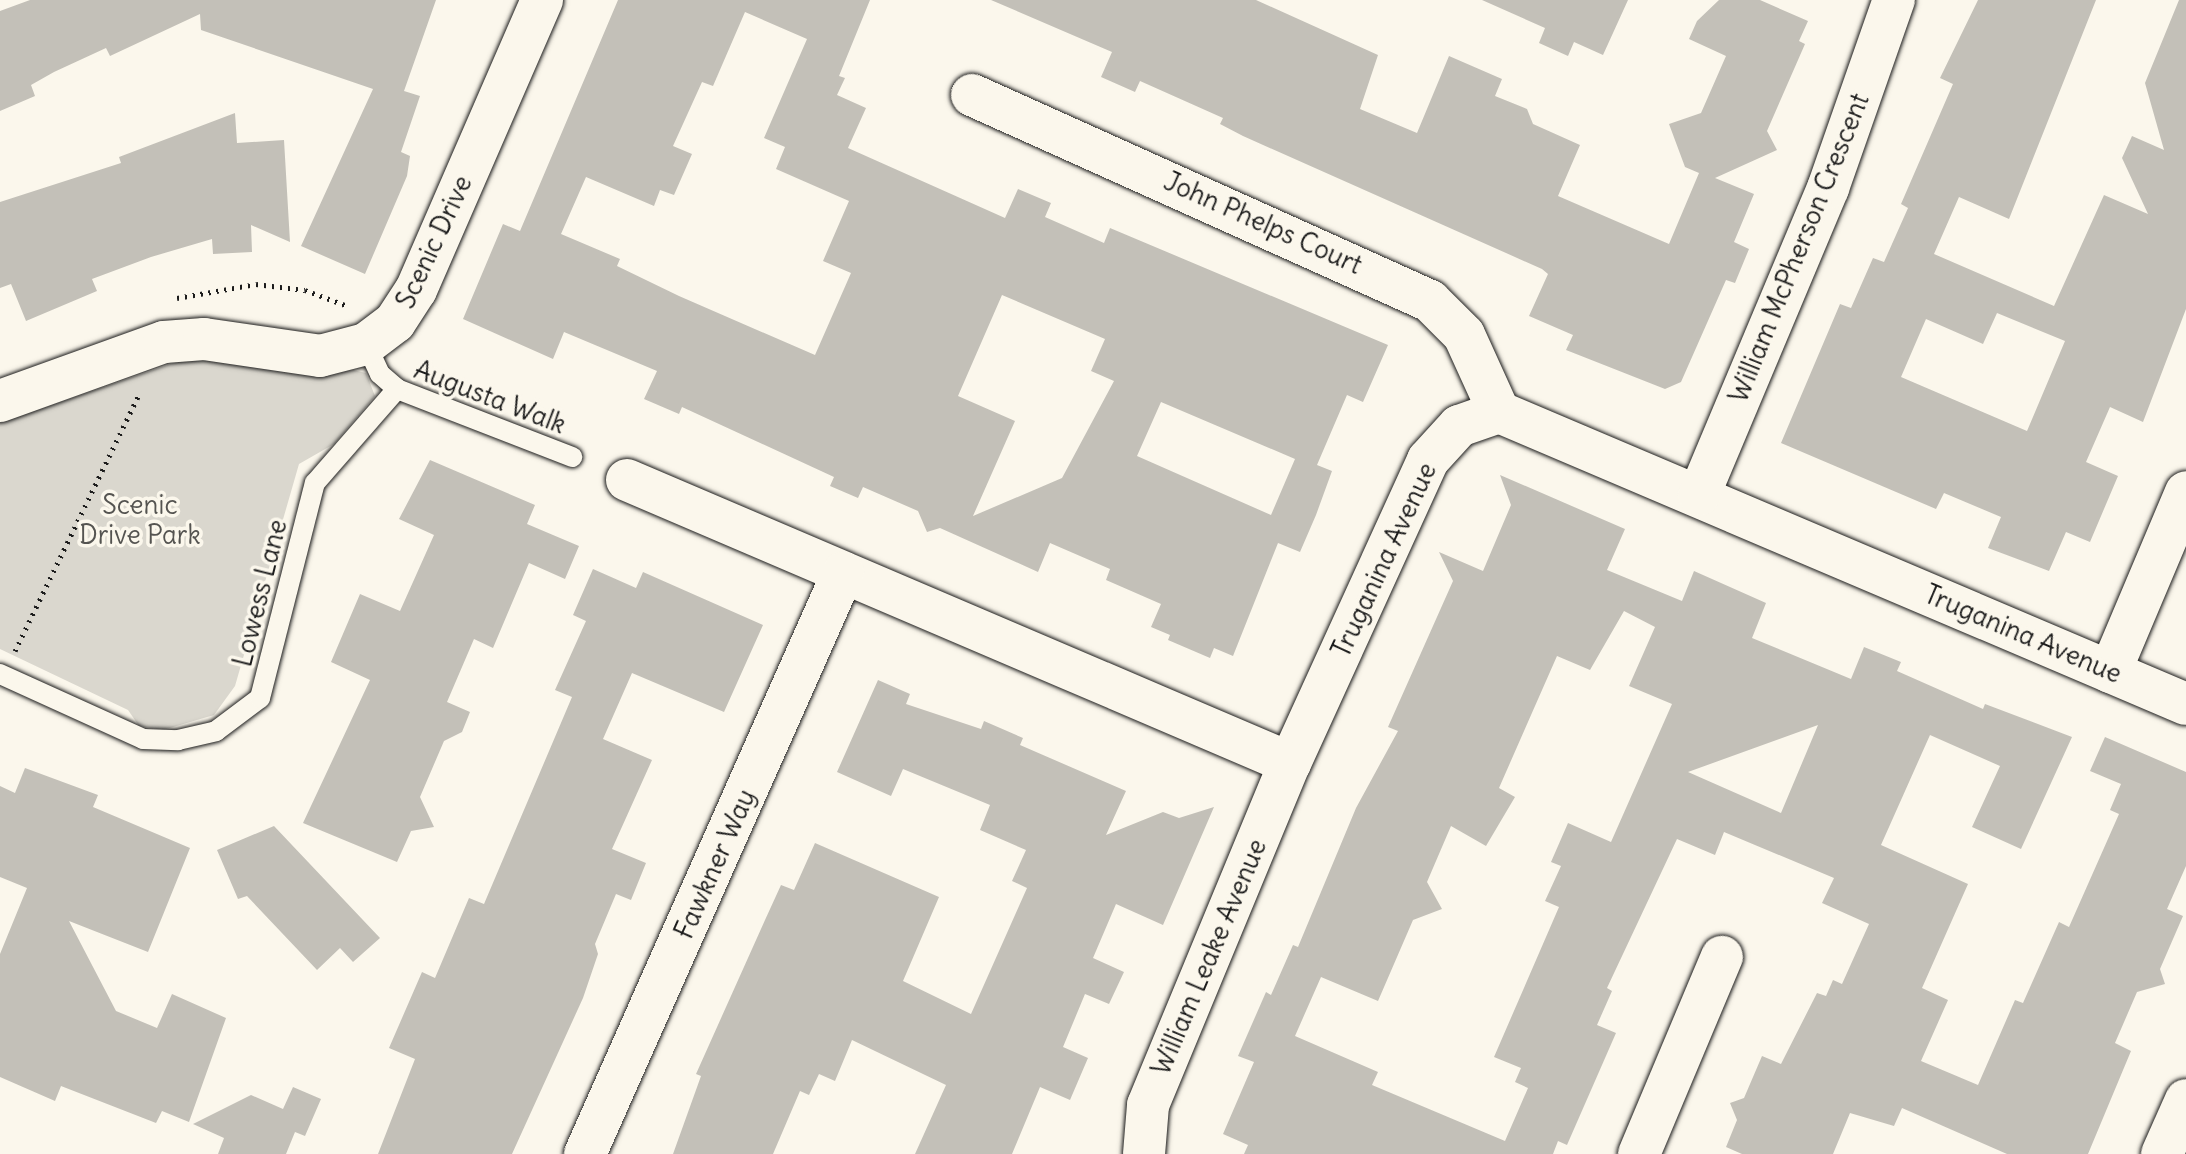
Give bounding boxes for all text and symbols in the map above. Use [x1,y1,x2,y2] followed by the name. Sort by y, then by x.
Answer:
[1723,89,1875,407] street label: William McPherson Crescent
[1159,165,1367,281] street label: John Phelps Court
[390,171,478,313] street label: Scenic Drive
[410,354,570,440] street label: Augusta Walk
[1325,458,1443,662] street label: Truganina Avenue
[79,489,201,550] park label: Scenic Drive Park
[227,516,293,670] street label: Lowess Lane
[1920,578,2126,690] street label: Truganina Avenue
[668,784,762,944] street label: Fawkner Way
[1145,834,1273,1080] street label: William Leake Avenue

